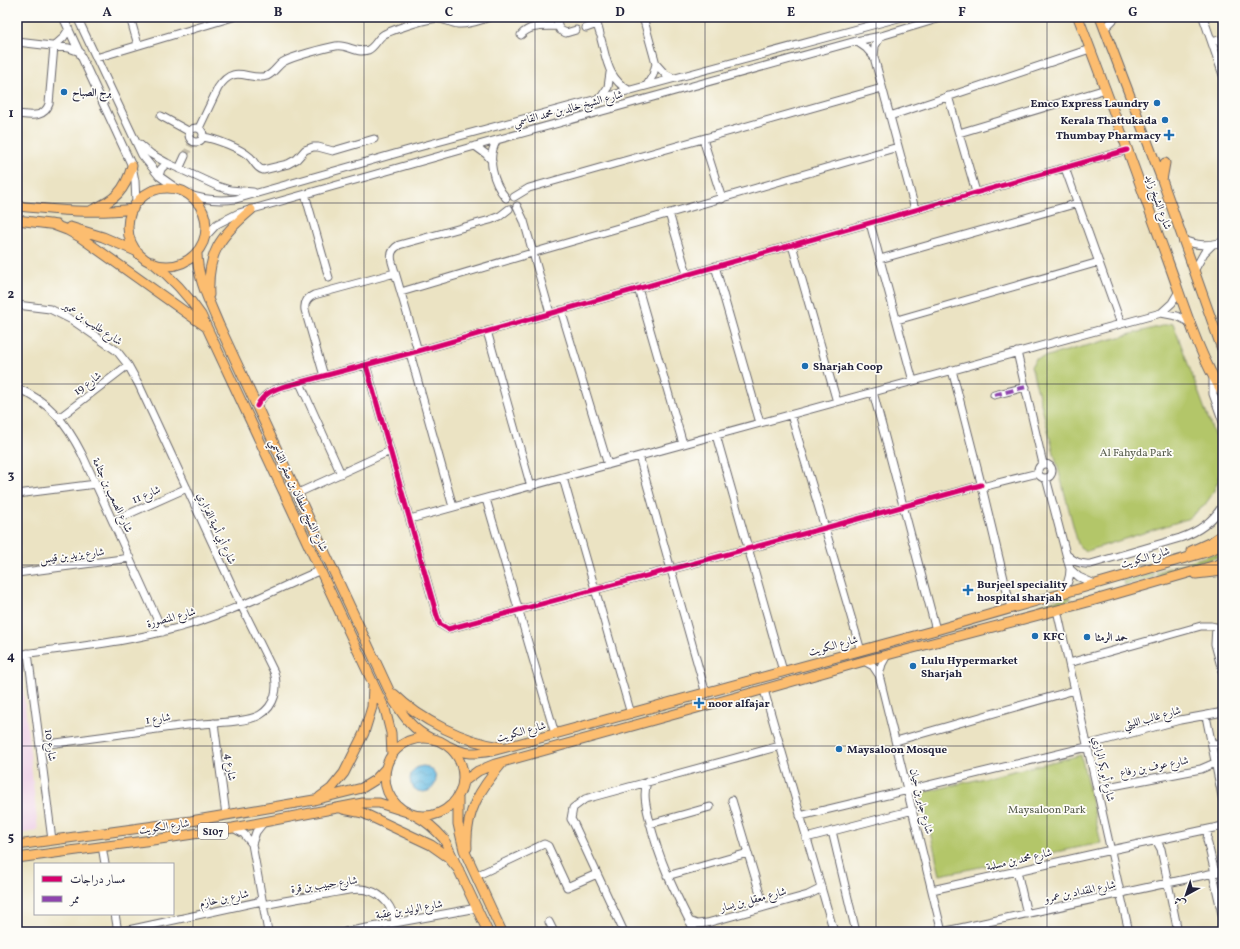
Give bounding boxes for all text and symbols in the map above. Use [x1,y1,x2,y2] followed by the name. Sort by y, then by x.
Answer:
[102,4,112,22] text: A
[274,4,283,22] text: B
[445,4,453,22] text: C
[615,4,625,22] text: D
[787,4,795,22] text: E
[958,4,966,22] text: F
[1128,4,1138,22] text: G
[72,86,112,102] place label: برج الصباح
[59,87,69,97] marker: برج الصباح
[512,88,625,133] street label: شارع الشيخ خالد بن محمد القاسمي
[1030,97,1150,112] place label: Emco Express Laundry
[1152,98,1162,108] marker: Emco Express Laundry
[8,105,14,123] text: 1
[1060,114,1157,129] place label: Kerala Thattukada
[1160,115,1170,125] marker: Kerala Thattukada
[1056,129,1162,144] place label: Thumbay Pharmacy
[1164,130,1174,140] marker: Thumbay Pharmacy
[1139,173,1175,233] street label: شارع الشيخ زايد
[8,286,15,304] text: 2
[58,298,125,350] street label: شارع طليب بن عمير
[813,360,883,375] place label: Sharjah Coop
[800,361,810,371] marker: Sharjah Coop
[71,369,106,400] street label: شارع 19
[263,437,330,555] street label: شارع الشيخ سلطان بن صقر القاسمي
[1100,446,1172,461] park label: Al Fahyda Park
[87,456,136,536] street label: شارع الصعب بن جثامة
[8,467,15,485] text: 3
[130,483,164,509] street label: شارع 11
[192,490,241,567] street label: شارع أبي أمية الفزاري
[1119,544,1172,574] street label: شارع الكويت
[39,545,105,569] street label: شارع يزيد بن قيس
[977,578,1068,606] place label: Burjeel speciality hospital sharjah
[962,584,974,596] marker: Burjeel speciality hospital sharjah
[145,605,198,633] street label: شارع المنصورة
[1043,630,1065,645] place label: KFC
[1030,631,1040,641] marker: KFC
[1095,631,1128,646] place label: حمد الرمثا
[1082,632,1092,642] marker: حمد الرمثا
[807,633,860,661] street label: شارع الكويت
[7,648,15,666] text: 4
[921,654,1018,682] place label: Lulu Hypermarket Sharjah
[908,661,918,671] marker: Lulu Hypermarket Sharjah
[693,697,705,709] marker: noor alfajar
[708,697,771,712] place label: noor alfajar
[1122,704,1183,735] street label: شارع غالب الليثي
[145,710,172,730] street label: شارع 1
[495,719,548,747] street label: شارع الكويت
[39,728,59,762] street label: شارع 10
[1087,735,1119,804] street label: شارع أبو بكر الرازي
[847,743,947,758] place label: Maysaloon Mosque
[834,744,844,754] marker: Maysaloon Mosque
[219,752,239,782] street label: شارع 4
[1119,753,1190,782] street label: شارع عوف بن رفاع
[904,767,936,836] street label: شارع جابر بن حيان
[1008,803,1086,818] park label: Maysaloon Park
[138,817,190,839] street label: شارع الكويت
[198,823,228,839] road number: S107
[8,829,14,847] text: 5
[985,846,1054,876] street label: شارع محمد بن مسلمة
[34,863,174,915] legend
[70,872,125,888] text: مسار دراجات
[290,873,359,899] street label: شارع حبيب بن قرة
[1166,875,1206,915] north arrow
[1042,878,1118,909] street label: شارع المقداد بن عمرو
[718,884,789,918] street label: شارع معقل بن يسار
[198,887,251,913] street label: شارع بن خازم
[68,892,80,908] text: ممر
[1171,892,1190,911] text: ش
[374,897,444,925] street label: شارع الوليد بن عقبة

